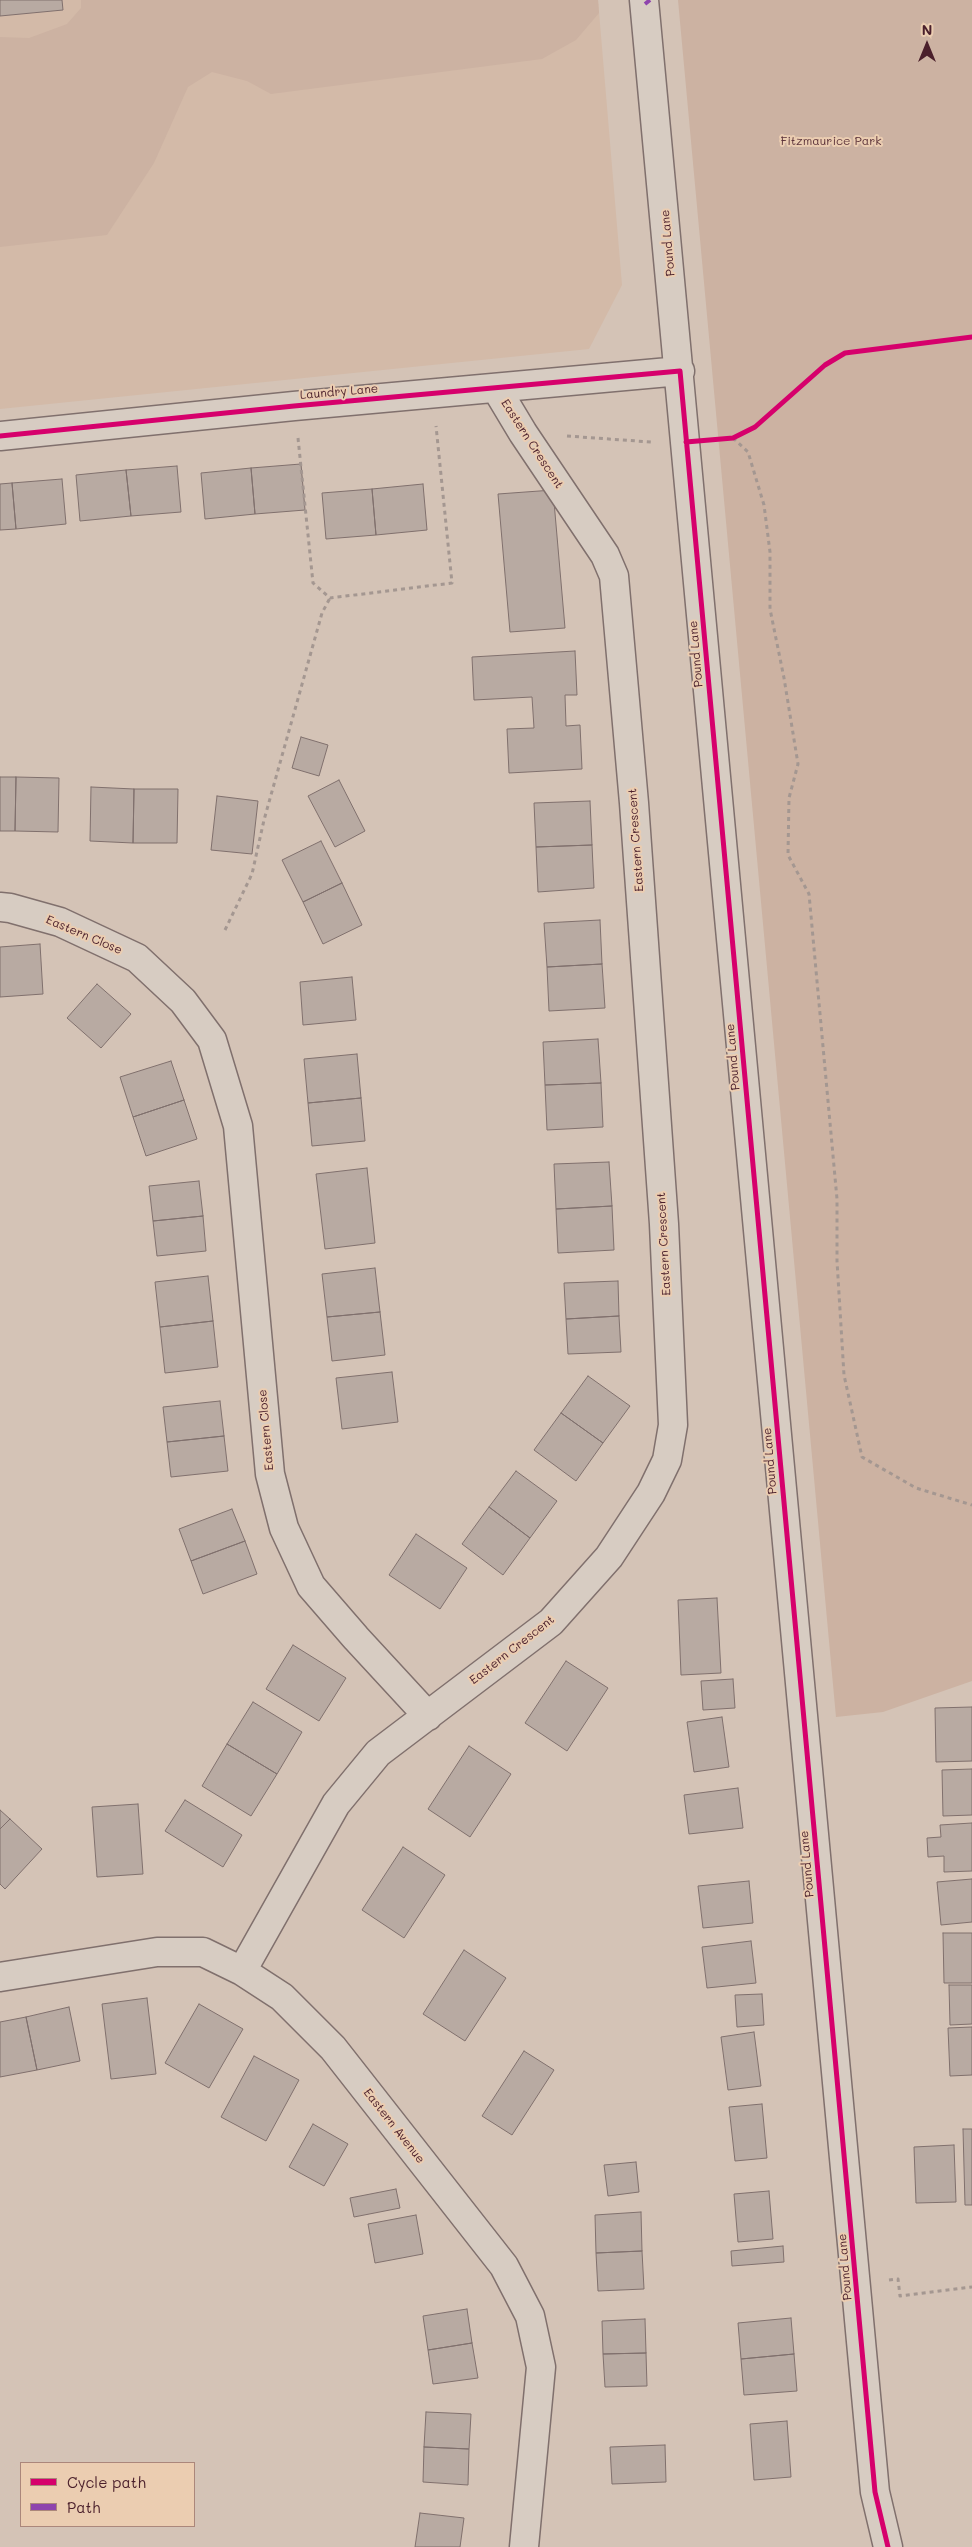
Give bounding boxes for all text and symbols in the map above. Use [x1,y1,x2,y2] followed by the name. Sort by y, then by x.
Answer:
[902,20,952,70] north arrow
[922,20,932,39] text: N
[780,134,882,148] park label: Fitzmaurice Park
[658,209,678,277] street label: Pound Lane
[299,381,379,403] street label: Laundry Lane
[498,397,566,491] street label: Eastern Crescent
[686,620,706,688] street label: Pound Lane
[625,788,647,892] street label: Eastern Crescent
[44,912,124,958] street label: Eastern Close
[723,1023,743,1091] street label: Pound Lane
[654,1192,674,1296] street label: Eastern Crescent
[255,1389,277,1471] street label: Eastern Close
[760,1427,780,1495] street label: Pound Lane
[467,1612,557,1688] street label: Eastern Crescent
[797,1830,817,1898] street label: Pound Lane
[360,2086,428,2166] street label: Eastern Avenue
[835,2233,855,2301] street label: Pound Lane
[20,2462,195,2527] legend
[67,2472,146,2492] text: Cycle path
[67,2497,101,2517] text: Path

